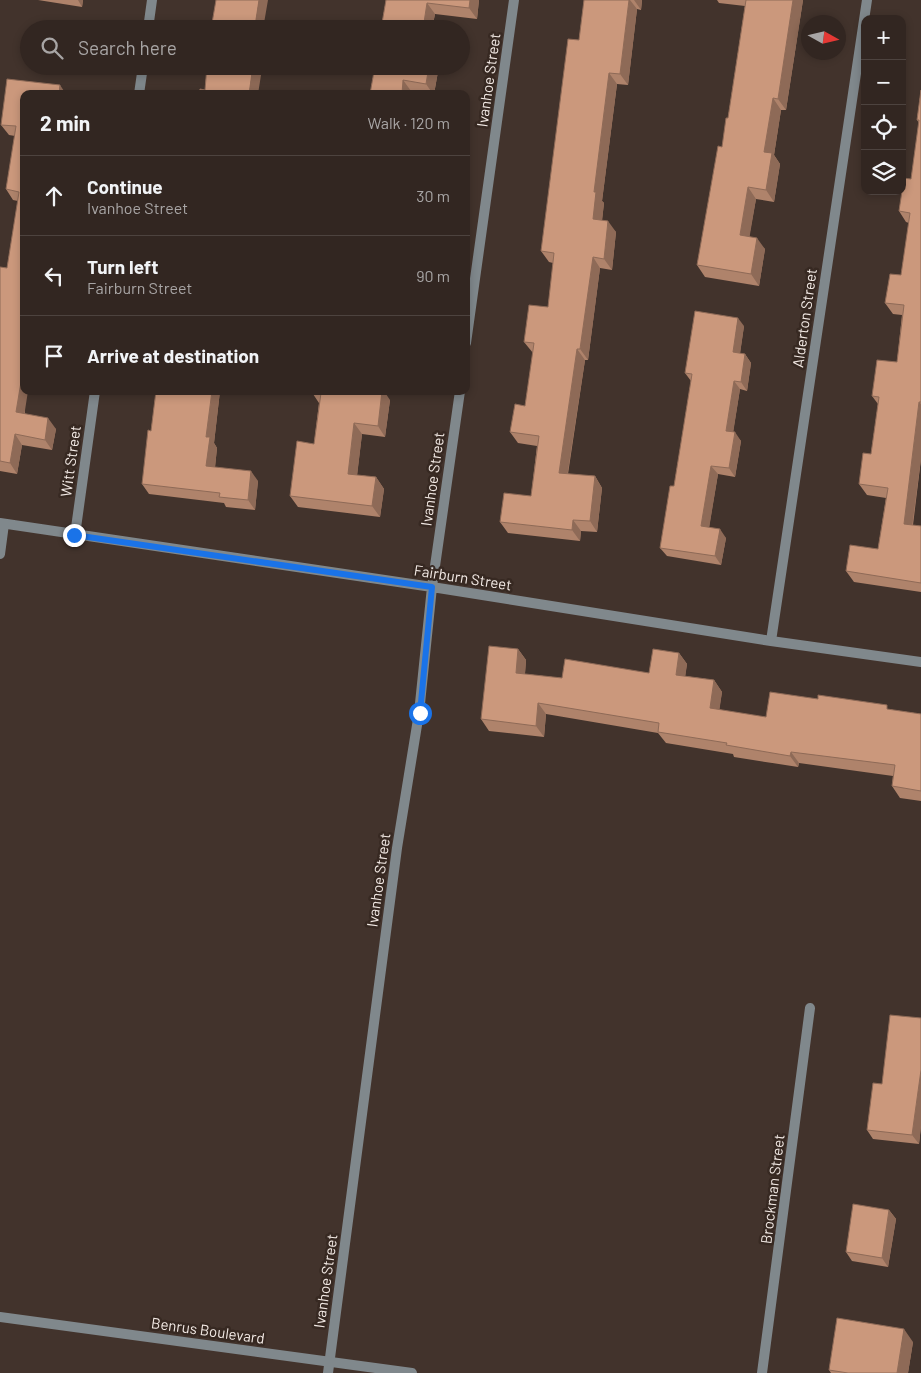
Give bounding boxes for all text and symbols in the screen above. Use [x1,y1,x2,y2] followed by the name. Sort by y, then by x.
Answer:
[801,15,846,60] north arrow
[861,15,906,195] map controls
[861,15,906,60] button: +
[20,20,470,75] search box
[472,32,504,128] street label: Ivanhoe Street
[38,34,66,62] icon: search
[78,36,177,59] text: Search here
[861,60,906,105] button: −
[861,105,906,150] button: locate
[40,110,90,135] text: 2 min
[367,113,450,132] text: Walk · 120 m
[861,150,906,195] button: layers
[87,175,163,198] text: Continue
[40,182,68,210] icon: ahead
[416,186,450,205] text: 30 m
[87,198,188,217] text: Ivanhoe Street
[87,255,158,278] text: Turn left
[40,262,68,290] icon: left
[416,266,450,285] text: 90 m
[788,267,820,369] street label: Alderton Street
[87,278,192,297] text: Fairburn Street
[40,342,68,370] icon: arrive
[87,344,259,367] text: Arrive at destination
[56,424,84,498] street label: Witt Street
[416,431,448,527] street label: Ivanhoe Street
[63,524,86,547] route end
[413,560,513,594] street label: Fairburn Street
[409,702,432,725] route start
[362,832,394,928] street label: Ivanhoe Street
[756,1133,788,1245] street label: Brockman Street
[309,1233,341,1329] street label: Ivanhoe Street
[150,1313,266,1347] street label: Benrus Boulevard

